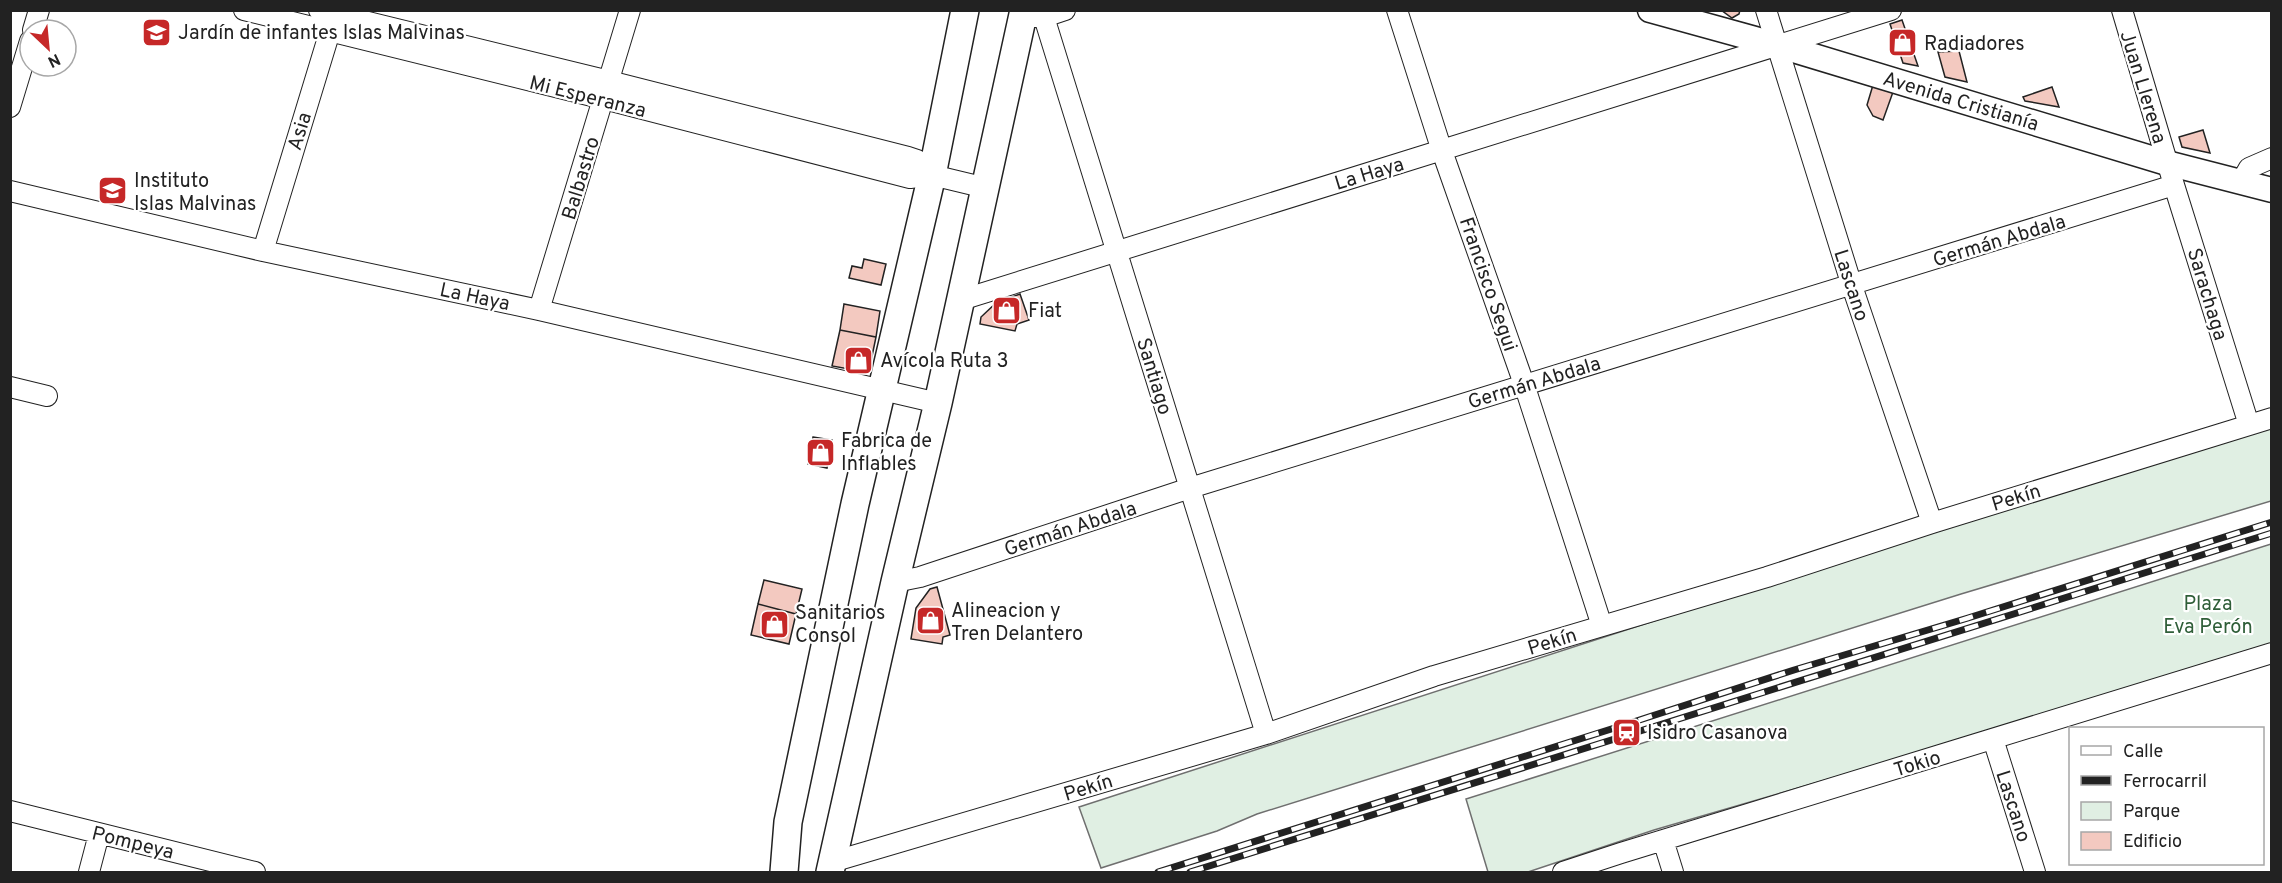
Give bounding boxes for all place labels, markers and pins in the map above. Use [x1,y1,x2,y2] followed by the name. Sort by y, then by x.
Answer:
[141,16,173,48] school or university icon: Jardín de infantes Islas Malvinas
[178,21,465,47] place label: Jardín de infantes Islas Malvinas
[1887,27,1919,59] shop icon: Radiadores
[1924,32,2025,58] place label: Radiadores
[134,169,256,218] place label: Instituto Islas Malvinas
[97,175,129,207] school or university icon: Instituto Islas Malvinas
[991,294,1023,326] shop icon: Fiat
[1028,299,1062,325] place label: Fiat
[843,344,875,376] shop icon: Avícola Ruta 3
[880,349,1009,375] place label: Avícola Ruta 3
[841,429,932,478] place label: Fabrica de Inflables
[804,436,836,468] shop icon: Fabrica de Inflables
[951,599,1083,648] place label: Alineacion y Tren Delantero
[795,601,885,650] place label: Sanitarios Consol
[914,605,946,637] shop icon: Alineacion y Tren Delantero
[758,608,790,640] shop icon: Sanitarios Consol
[1610,716,1642,748] station icon: Isidro Casanova
[1647,721,1788,747] place label: Isidro Casanova

